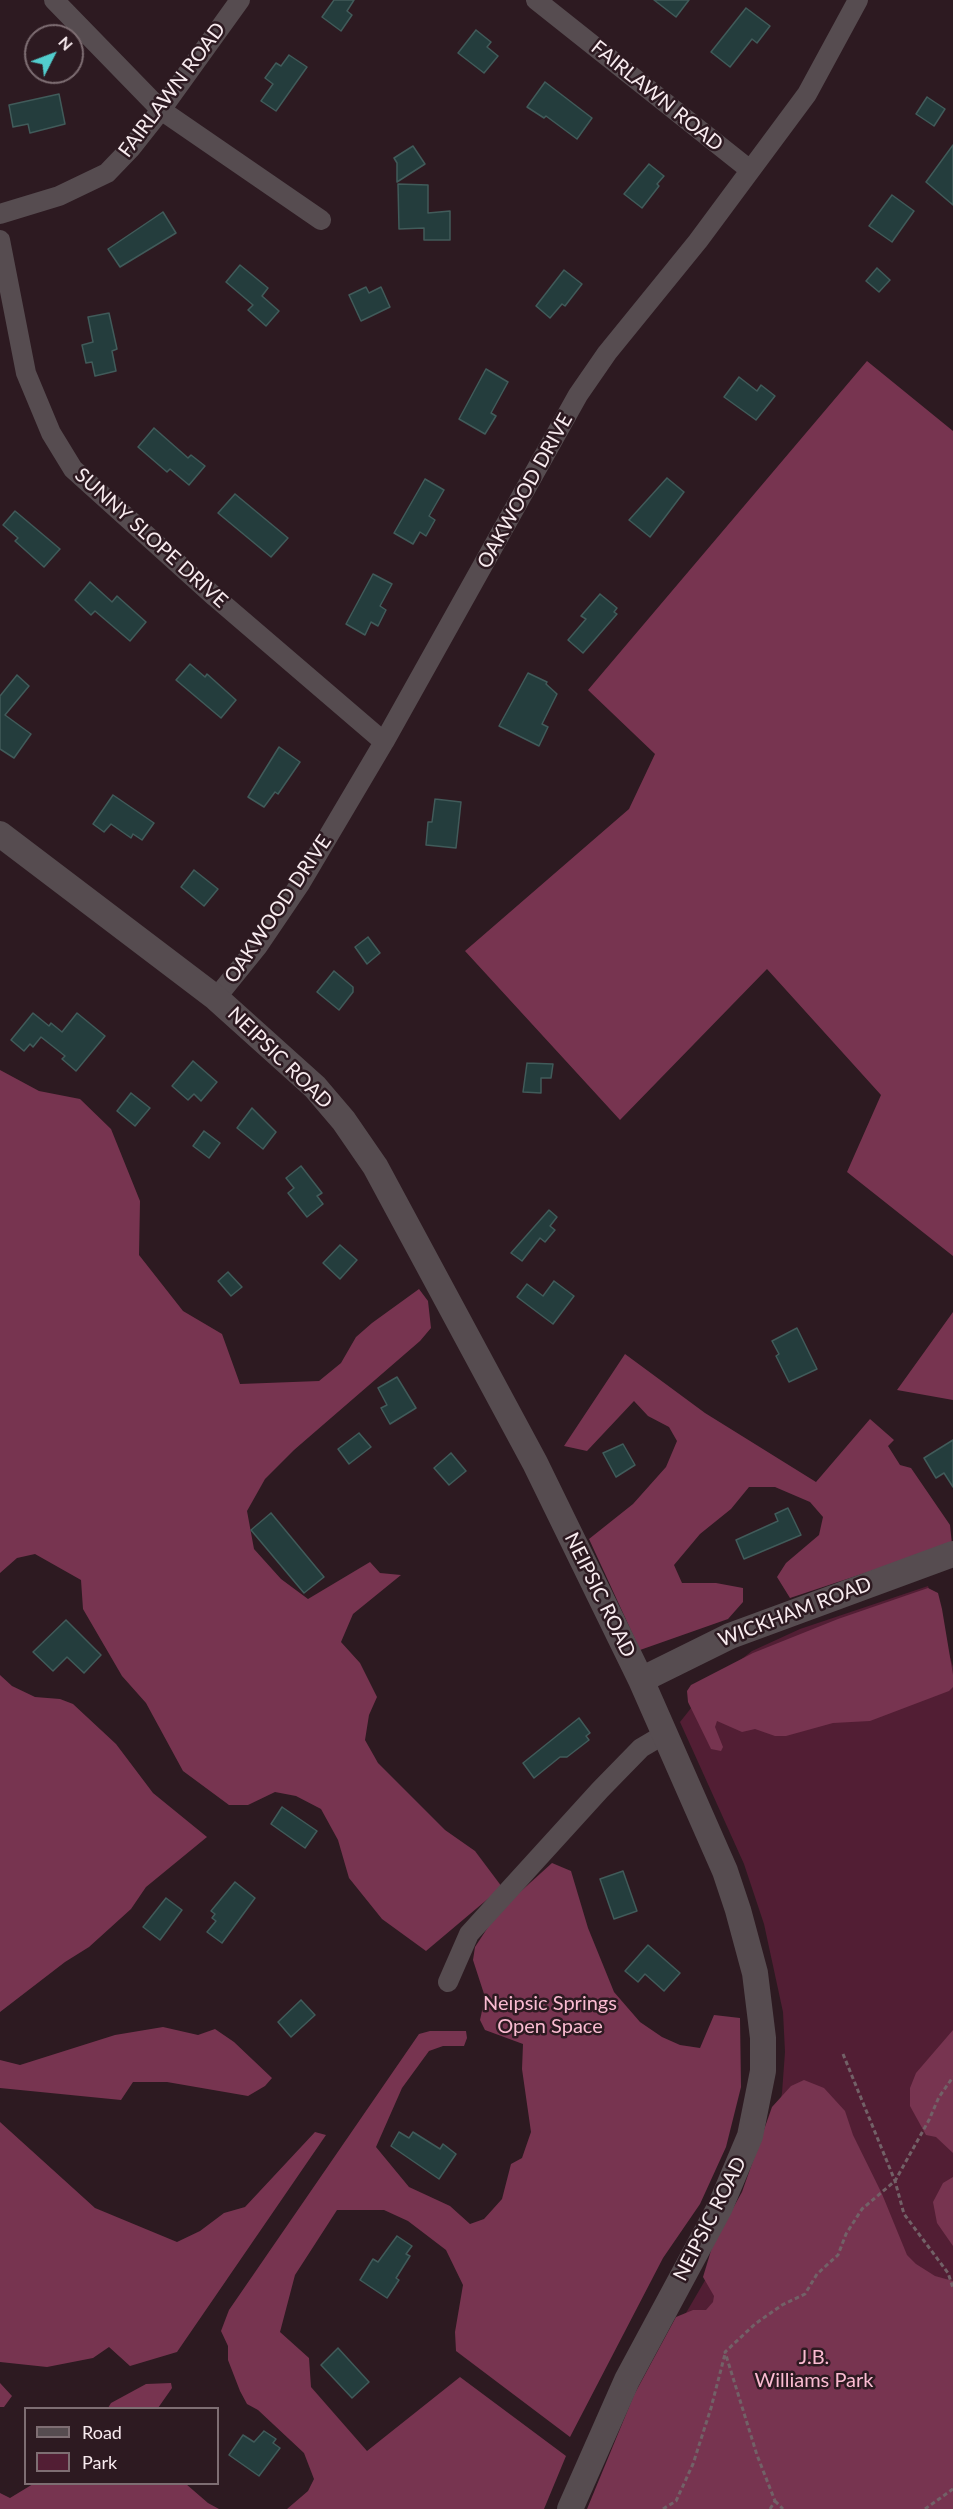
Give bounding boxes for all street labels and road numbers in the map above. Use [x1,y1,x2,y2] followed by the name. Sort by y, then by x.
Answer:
[113,18,231,162] street label: FAIRLAWN ROAD
[586,35,728,157] street label: FAIRLAWN ROAD
[472,409,578,573] street label: OAKWOOD DRIVE
[70,463,232,613] street label: SUNNY SLOPE DRIVE
[219,830,337,988] street label: OAKWOOD DRIVE
[223,1002,337,1114] street label: NEIPSIC ROAD
[559,1529,641,1661] street label: NEIPSIC ROAD
[715,1572,875,1652] street label: WICKHAM ROAD
[668,2153,752,2285] street label: NEIPSIC ROAD

